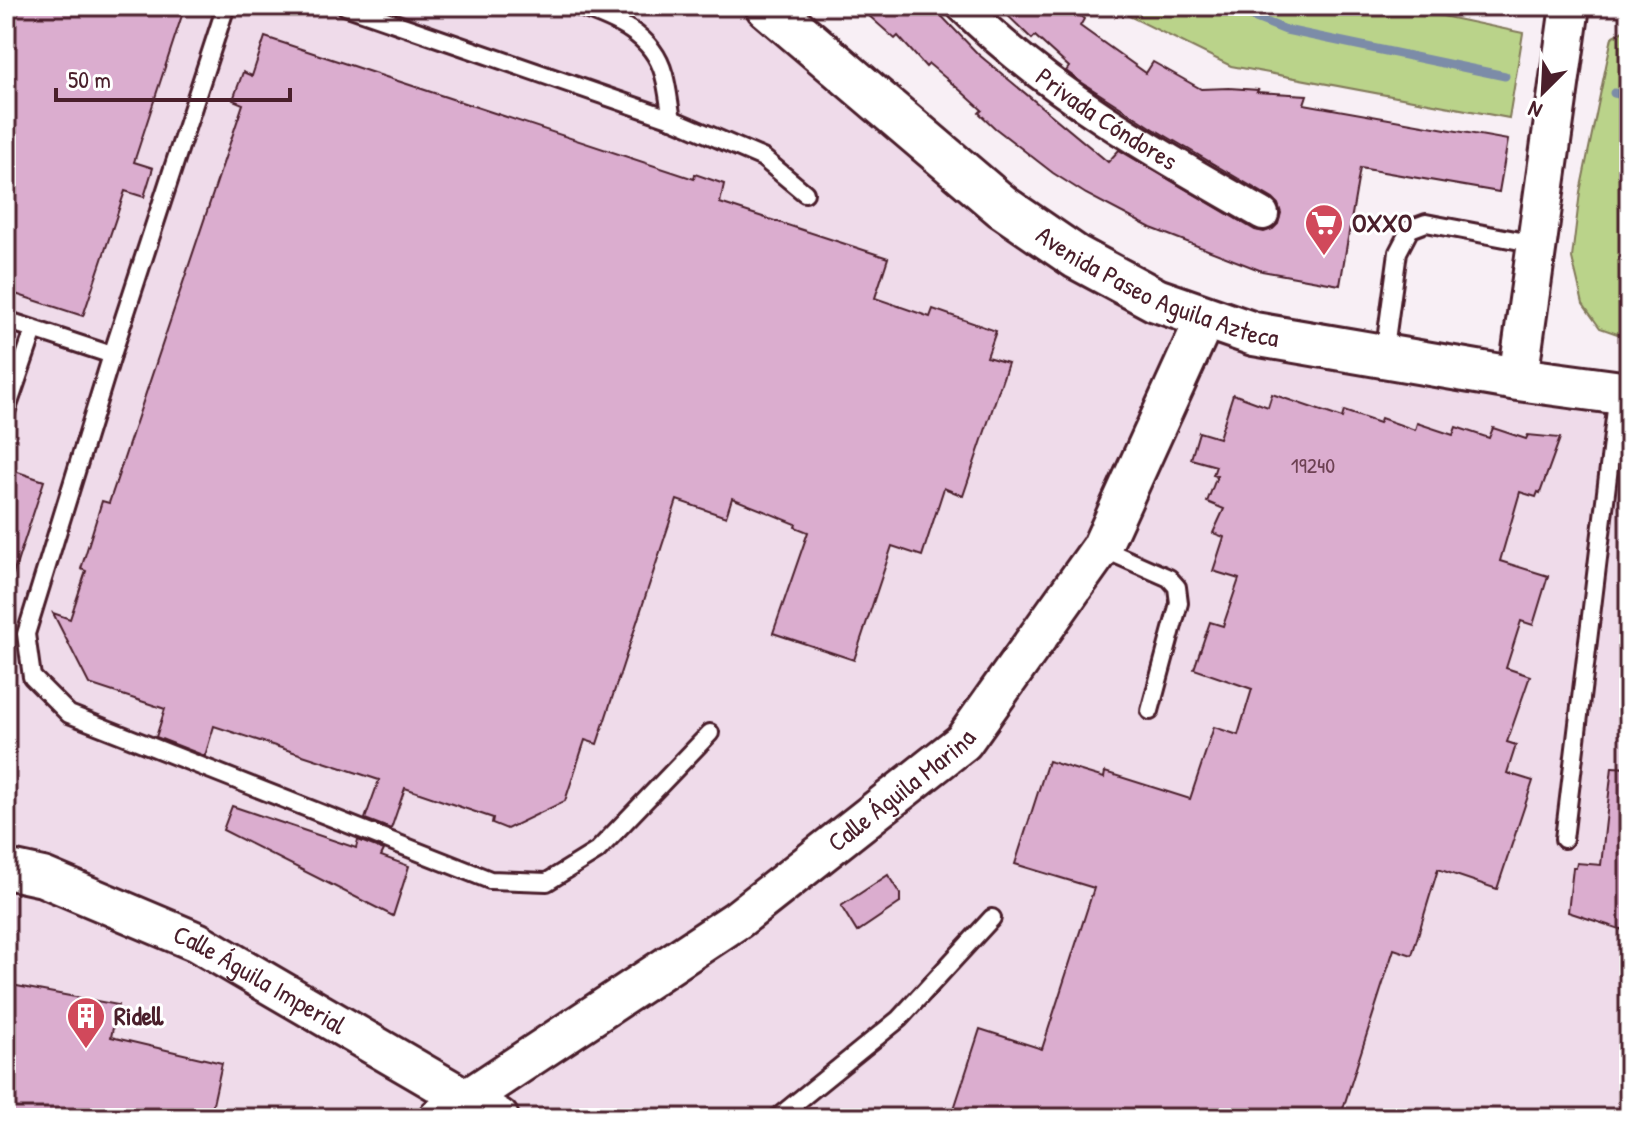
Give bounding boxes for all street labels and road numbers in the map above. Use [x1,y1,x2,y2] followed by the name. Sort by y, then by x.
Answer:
[1029,59,1184,178] street label: Privada Cóndores
[1030,217,1282,355] street label: Avenida Paseo Aguila Azteca
[820,722,983,859] street label: Calle Águila Marina
[168,916,353,1042] street label: Calle Águila Imperial

